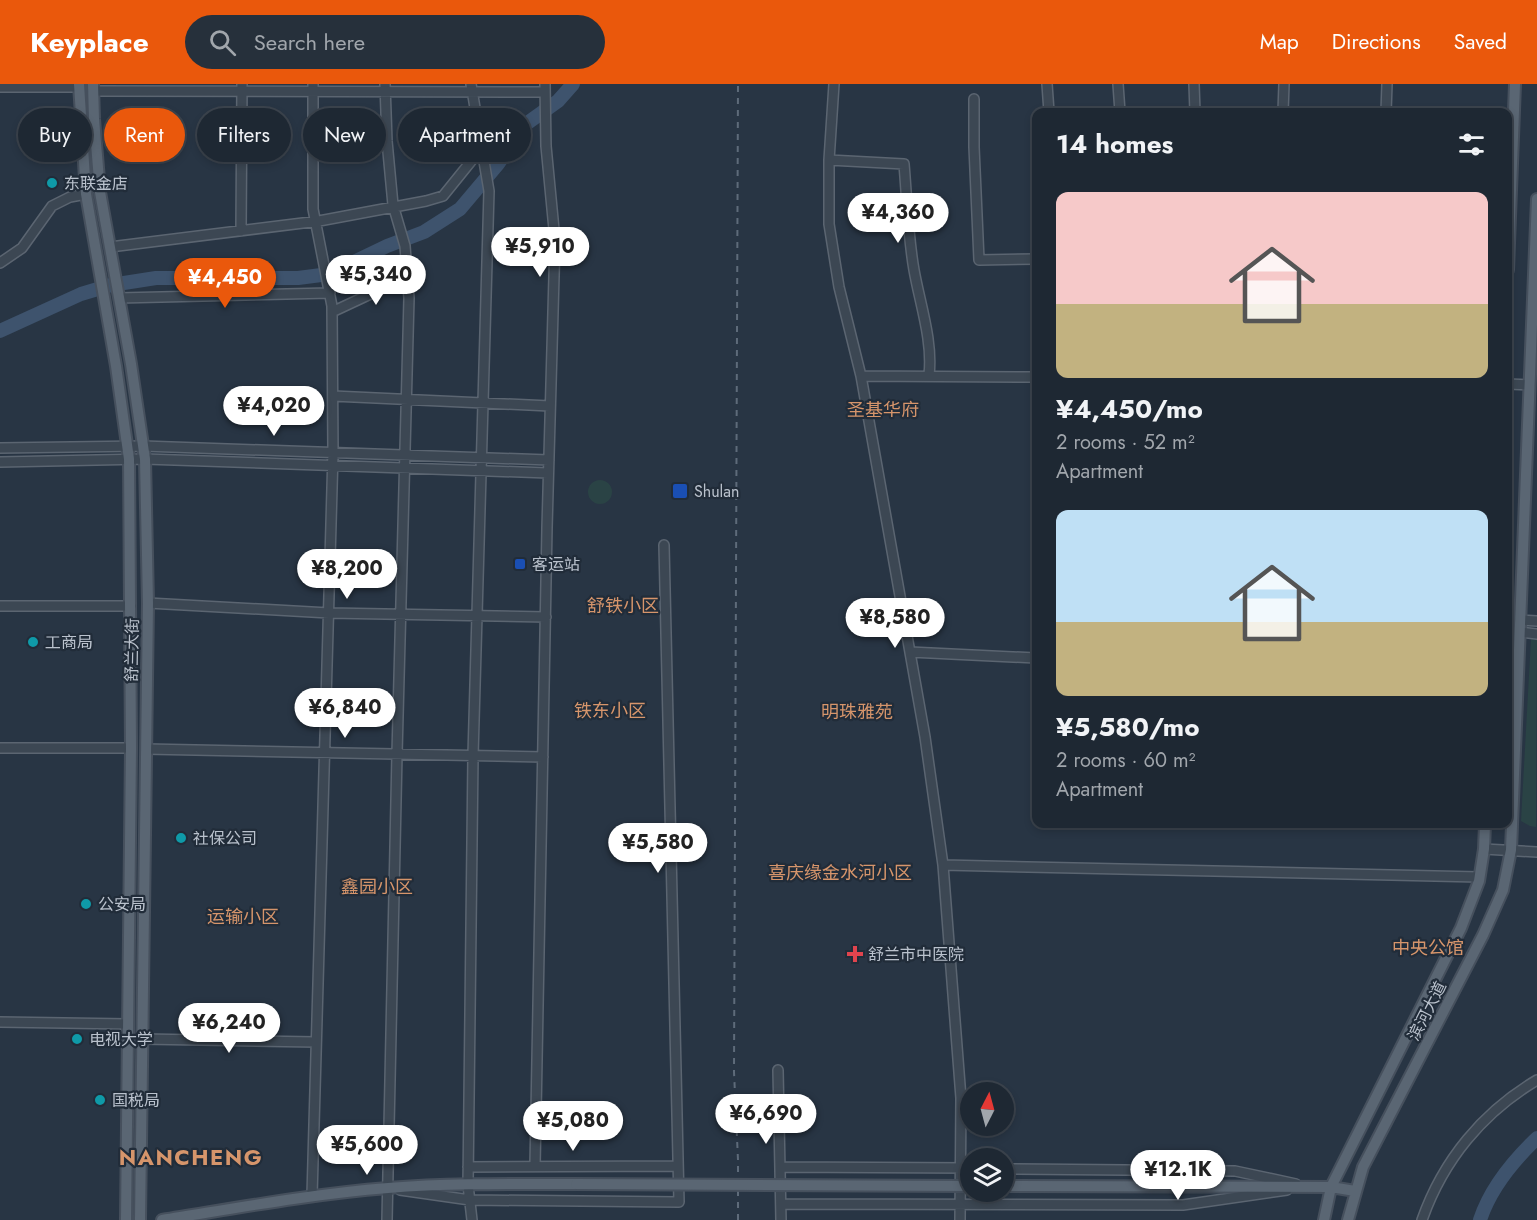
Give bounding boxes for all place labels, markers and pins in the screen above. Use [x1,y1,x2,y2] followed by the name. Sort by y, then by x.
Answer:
[64,172,128,195] place label: 东联金店
[45,176,59,190] marker: 东联金店
[849,193,947,244] pin: ¥4,360
[491,227,589,278] pin: ¥5,910
[327,255,425,306] pin: ¥5,340
[176,258,274,309] pin: ¥4,450
[225,386,323,437] pin: ¥4,020
[694,480,739,503] place label: Shulan
[671,482,689,500] marker: Shulan
[298,549,396,600] pin: ¥8,200
[532,553,580,576] place label: 客运站
[513,557,527,571] marker: 客运站
[846,598,944,649] pin: ¥8,580
[45,631,93,654] place label: 工商局
[26,635,40,649] marker: 工商局
[296,688,394,739] pin: ¥6,840
[609,823,707,874] pin: ¥5,580
[193,827,257,850] place label: 社保公司
[174,831,188,845] marker: 社保公司
[98,893,146,916] place label: 公安局
[79,897,93,911] marker: 公安局
[868,943,964,966] place label: 舒兰市中医院
[846,945,864,963] marker: 舒兰市中医院
[180,1003,278,1054] pin: ¥6,240
[89,1028,153,1051] place label: 电视大学
[70,1032,84,1046] marker: 电视大学
[112,1089,160,1112] place label: 国税局
[93,1093,107,1107] marker: 国税局
[717,1094,815,1145] pin: ¥6,690
[524,1101,622,1152] pin: ¥5,080
[318,1125,416,1176] pin: ¥5,600
[1129,1150,1227,1201] pin: ¥12.1K

